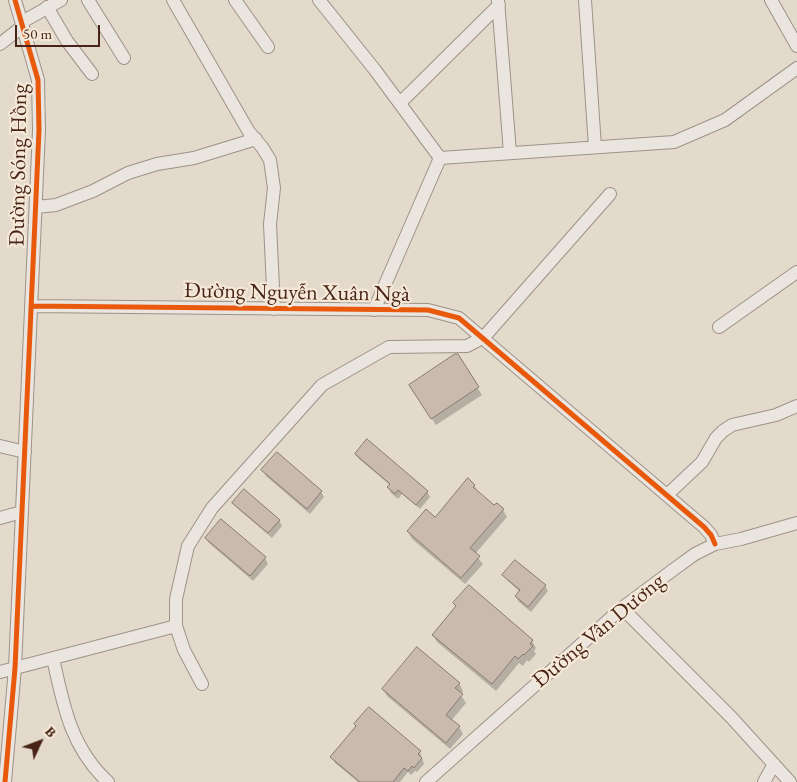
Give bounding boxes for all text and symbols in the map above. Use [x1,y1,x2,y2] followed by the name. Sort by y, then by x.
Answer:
[18,15,102,47] scale bar
[23,24,52,43] text: 50 m
[4,84,34,246] street label: Đường Sóng Hồng
[184,278,410,308] street label: Đường Nguyễn Xuân Ngà
[528,568,670,694] street label: Đường Vân Dương
[15,717,65,767] north arrow
[41,722,61,741] text: B

